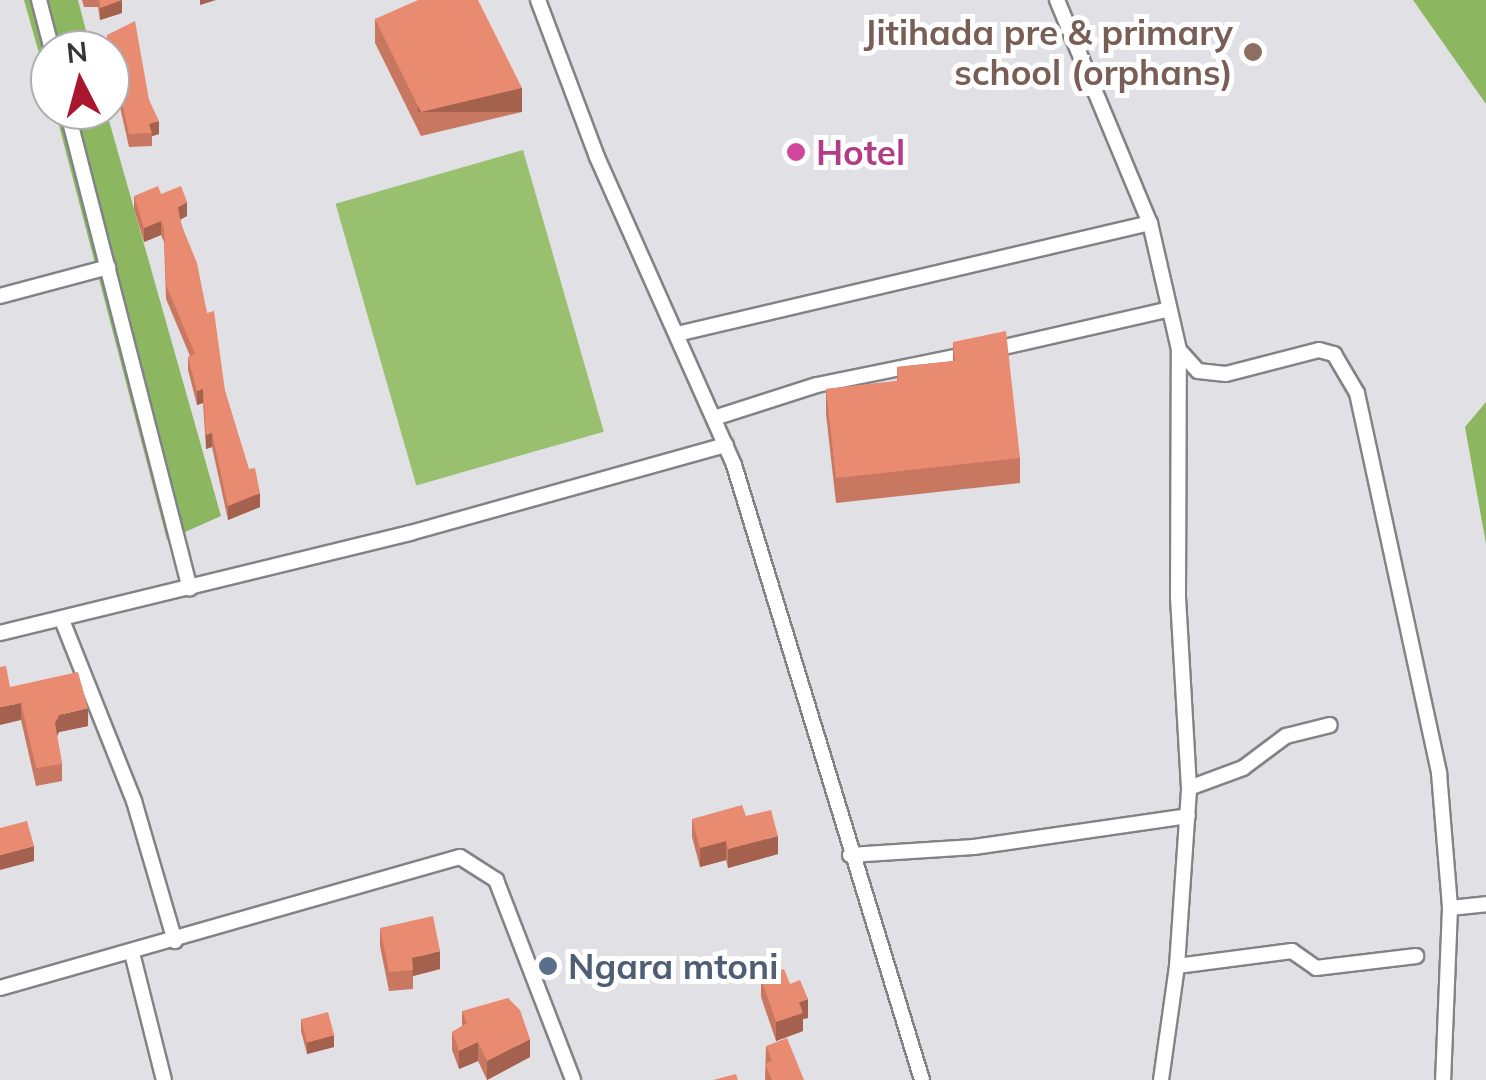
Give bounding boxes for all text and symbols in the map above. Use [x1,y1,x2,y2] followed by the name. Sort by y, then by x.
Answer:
[864,11,1233,93] place label: Jitihada pre & primary school (orphans)
[30,30,130,130] north arrow
[65,33,89,70] text: N
[1242,41,1264,63] marker: Jitihada pre & primary school (orphans)
[816,131,905,173] place label: Hotel
[785,141,807,163] marker: Hotel
[568,945,778,987] place label: Ngara mtoni
[537,955,559,977] marker: Ngara mtoni

